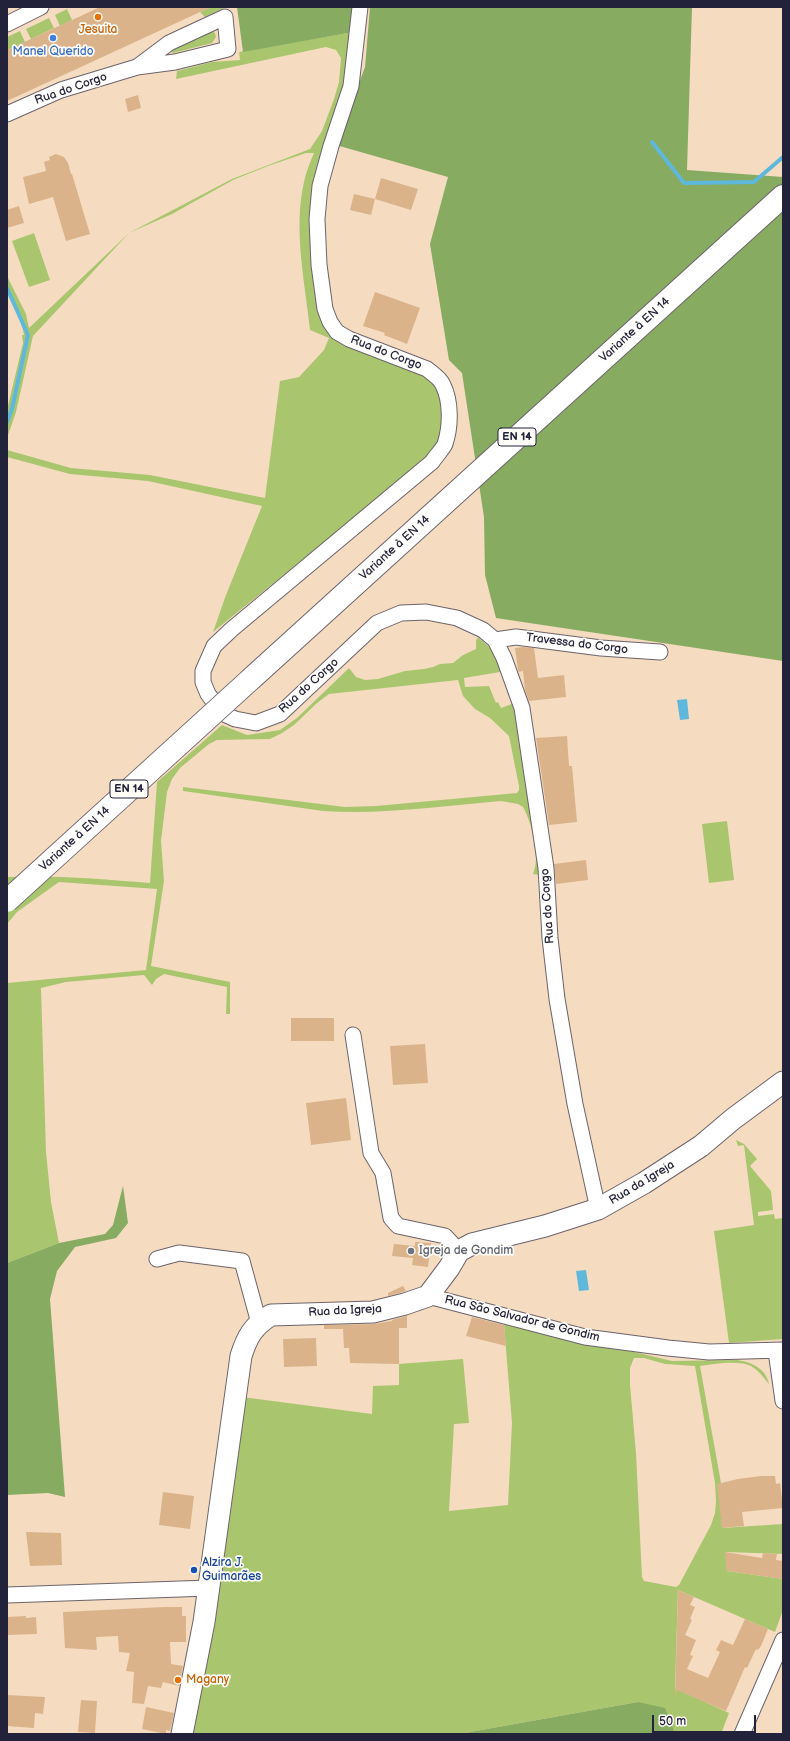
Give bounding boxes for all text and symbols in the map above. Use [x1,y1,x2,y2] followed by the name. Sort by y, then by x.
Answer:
[93,12,103,22] marker: Jesuita
[79,23,117,37] place label: Jesuita
[48,33,58,43] marker: Manel Querido
[13,45,93,59] place label: Manel Querido
[33,70,109,108] street label: Rua do Corgo
[597,295,673,365] street label: Variante à EN 14
[348,333,424,373] street label: Rua do Corgo
[498,428,536,446] road number: EN 14
[357,513,433,583] street label: Variante à EN 14
[525,631,629,657] street label: Travessa do Corgo
[276,655,342,717] street label: Rua do Corgo
[110,780,148,798] road number: EN 14
[37,804,113,874] street label: Variante à EN 14
[538,868,558,944] street label: Rua do Corgo
[607,1158,677,1208] street label: Rua da Igreja
[419,1244,513,1258] place label: Igreja de Gondim
[406,1246,416,1256] marker: Igreja de Gondim
[443,1293,601,1345] street label: Rua São Salvador de Gondim
[308,1302,382,1320] street label: Rua da Igreja
[202,1556,261,1584] place label: Alzira J. Guimarães
[189,1565,199,1575] marker: Alzira J. Guimarães
[186,1673,229,1687] place label: Magany
[173,1675,183,1685] marker: Magany
[654,1707,758,1733] scale bar
[659,1714,686,1729] text: 50 m

